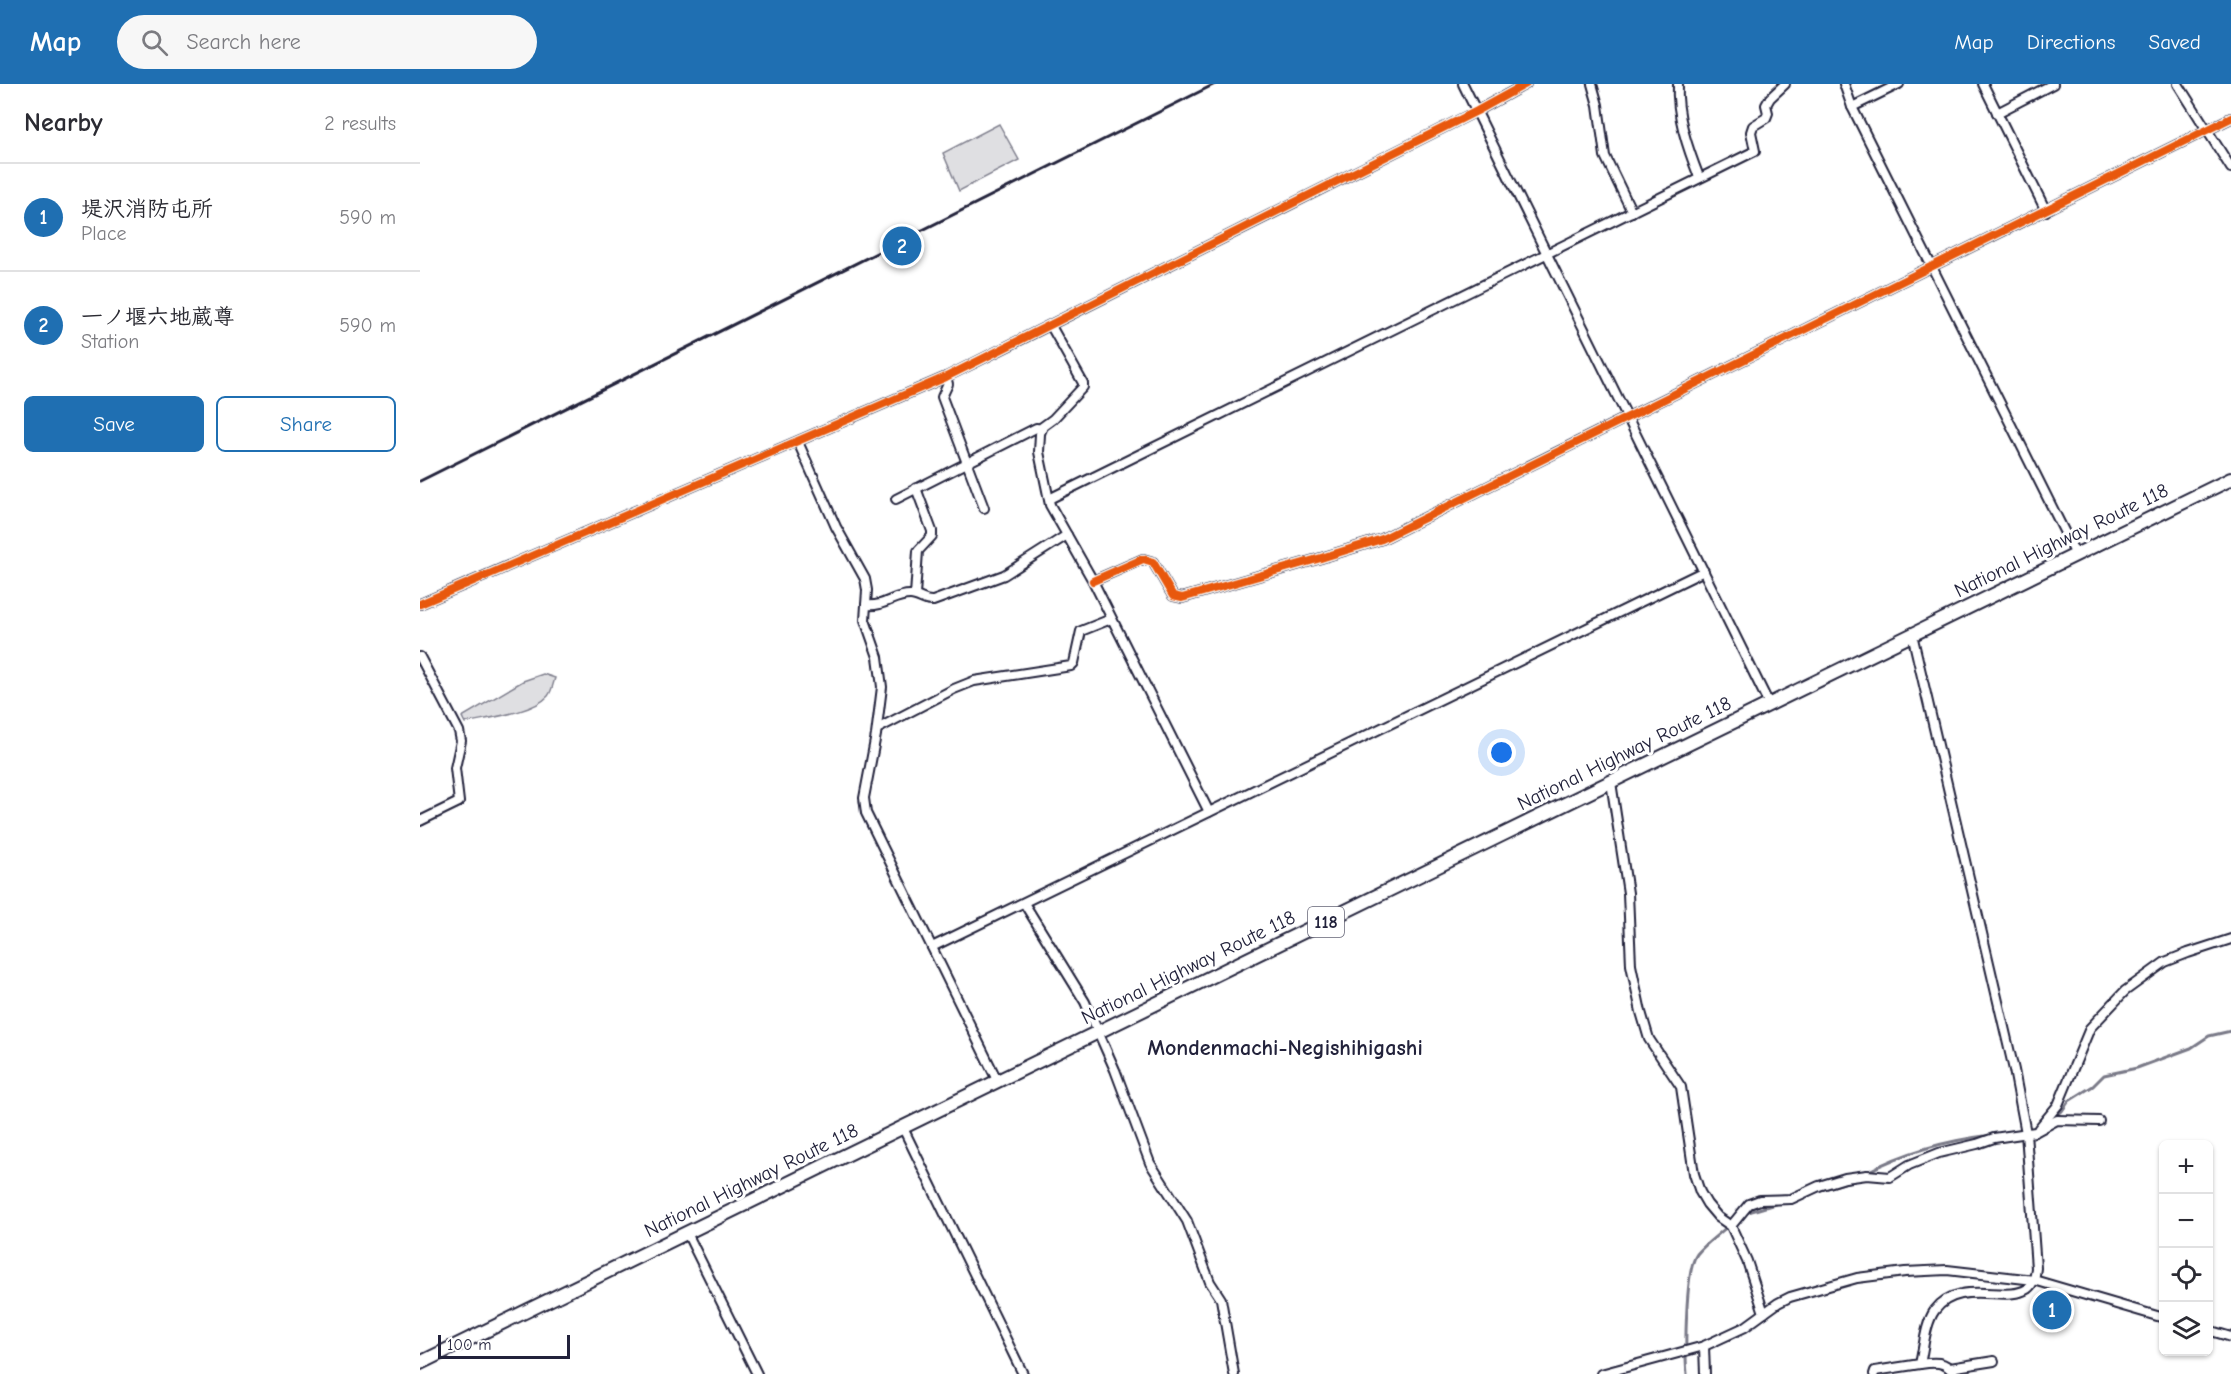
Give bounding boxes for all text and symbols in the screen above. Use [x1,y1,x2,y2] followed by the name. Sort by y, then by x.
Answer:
[117,15,537,69] search box
[30,26,81,58] text: Map
[138,26,171,59] icon: search
[186,29,301,55] text: Search here
[1954,30,1994,54] text: Map
[2027,30,2116,54] text: Directions
[2149,30,2201,54] text: Saved
[24,108,103,138] text: Nearby
[324,112,396,135] text: 2 results
[81,196,213,222] text: 堤沢消防屯所
[40,206,47,229] text: 1
[339,206,396,229] text: 590 m
[81,222,127,245] text: Place
[882,224,922,268] pin: 2
[81,304,235,330] text: 一ノ堰六地蔵尊
[39,314,48,337] text: 2
[339,314,396,337] text: 590 m
[81,330,139,353] text: Station
[24,396,204,452] button: Save
[216,396,396,452] button: Share
[1951,479,2172,602] street label: National Highway Route 118
[1514,692,1735,815] street label: National Highway Route 118
[1487,738,1516,767] your location
[1078,906,1299,1029] street label: National Highway Route 118
[1308,907,1344,937] road number: 118
[1147,1035,1423,1061] district label: Mondenmachi-Negishihigashi
[641,1119,862,1242] street label: National Highway Route 118
[2159,1140,2213,1356] map controls
[2159,1140,2213,1194] button: +
[2159,1194,2213,1248] button: −
[2159,1248,2213,1302] button: locate
[2032,1288,2072,1332] pin: 1
[2159,1302,2213,1356] button: layers
[438,1332,570,1360] scale bar
[447,1336,491,1354] text: 100 m

